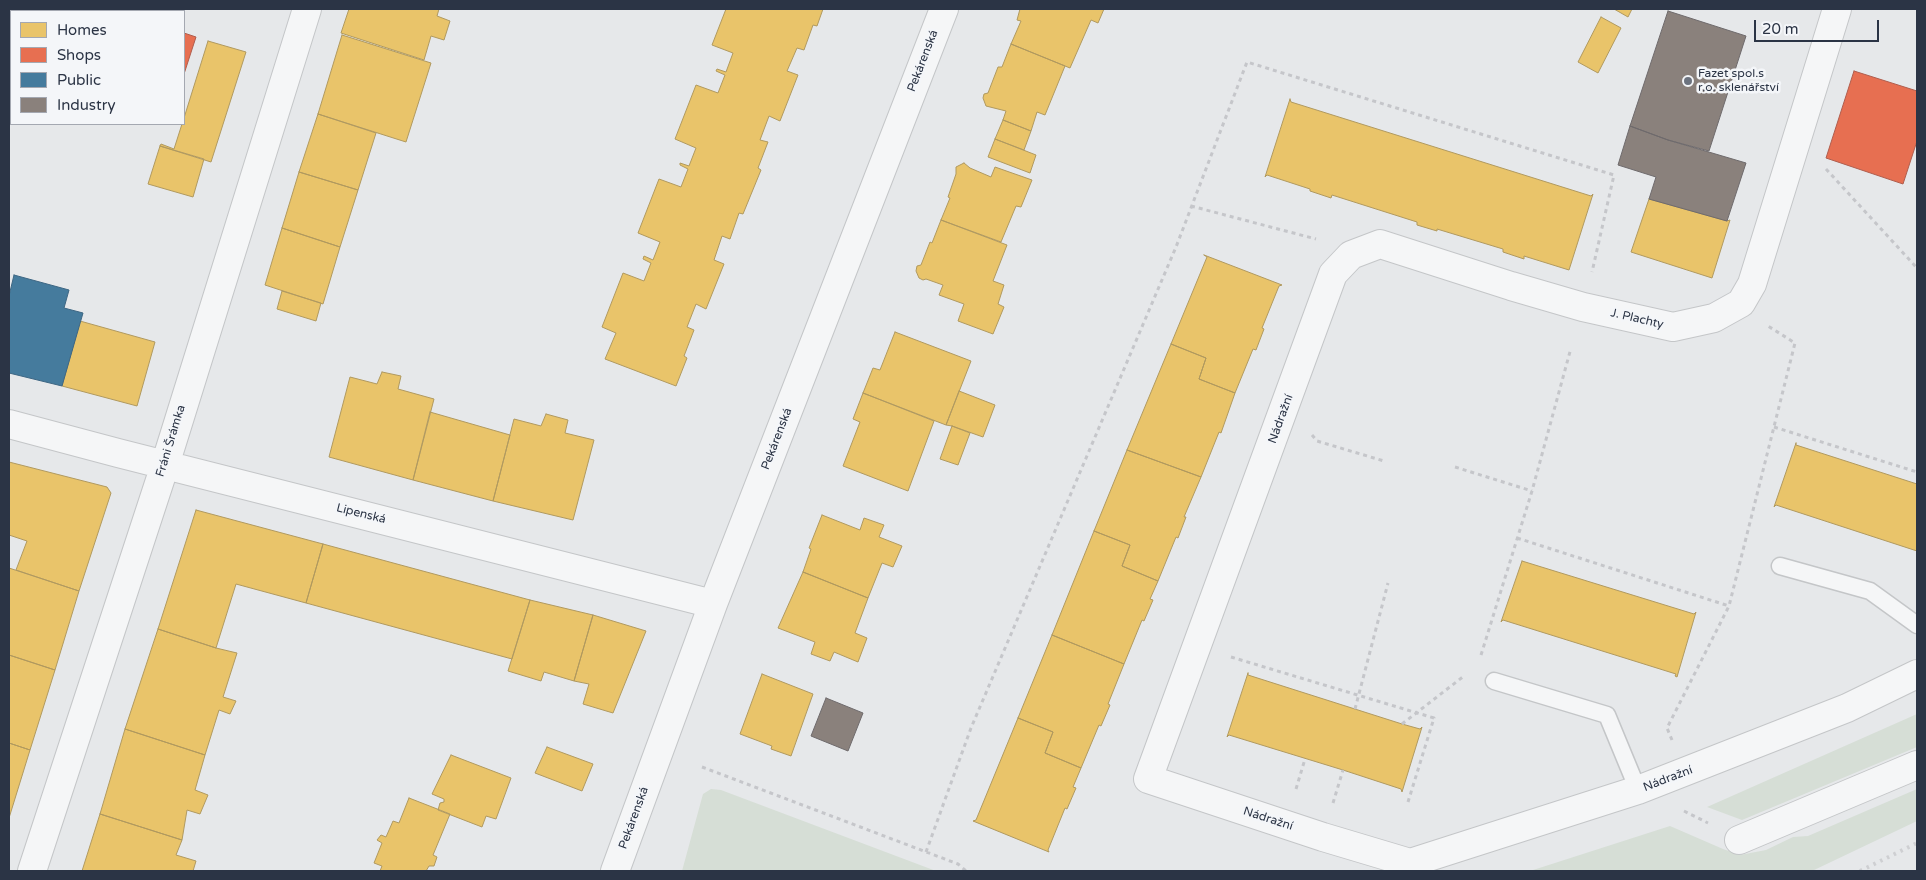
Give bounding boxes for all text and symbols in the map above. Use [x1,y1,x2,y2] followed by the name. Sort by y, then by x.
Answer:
[10,10,185,125] legend
[1756,10,1881,42] scale bar
[1762,20,1799,38] text: 20 m
[57,21,107,39] text: Homes
[905,28,941,94] street label: Pekárenská
[57,46,101,64] text: Shops
[1698,67,1779,95] place label: Fazet spol.s r.o. sklenářství
[57,71,101,89] text: Public
[1682,75,1694,87] marker: Fazet spol.s r.o. sklenářství
[57,96,116,114] text: Industry
[1609,306,1665,332] street label: J. Plachty
[1265,392,1297,446] street label: Nádražní
[153,403,189,479] street label: Fráni Šrámka
[759,406,795,472] street label: Pekárenská
[335,501,387,527] street label: Lipenská
[1641,763,1695,795] street label: Nádražní
[616,785,652,851] street label: Pekárenská
[1241,804,1295,834] street label: Nádražní

